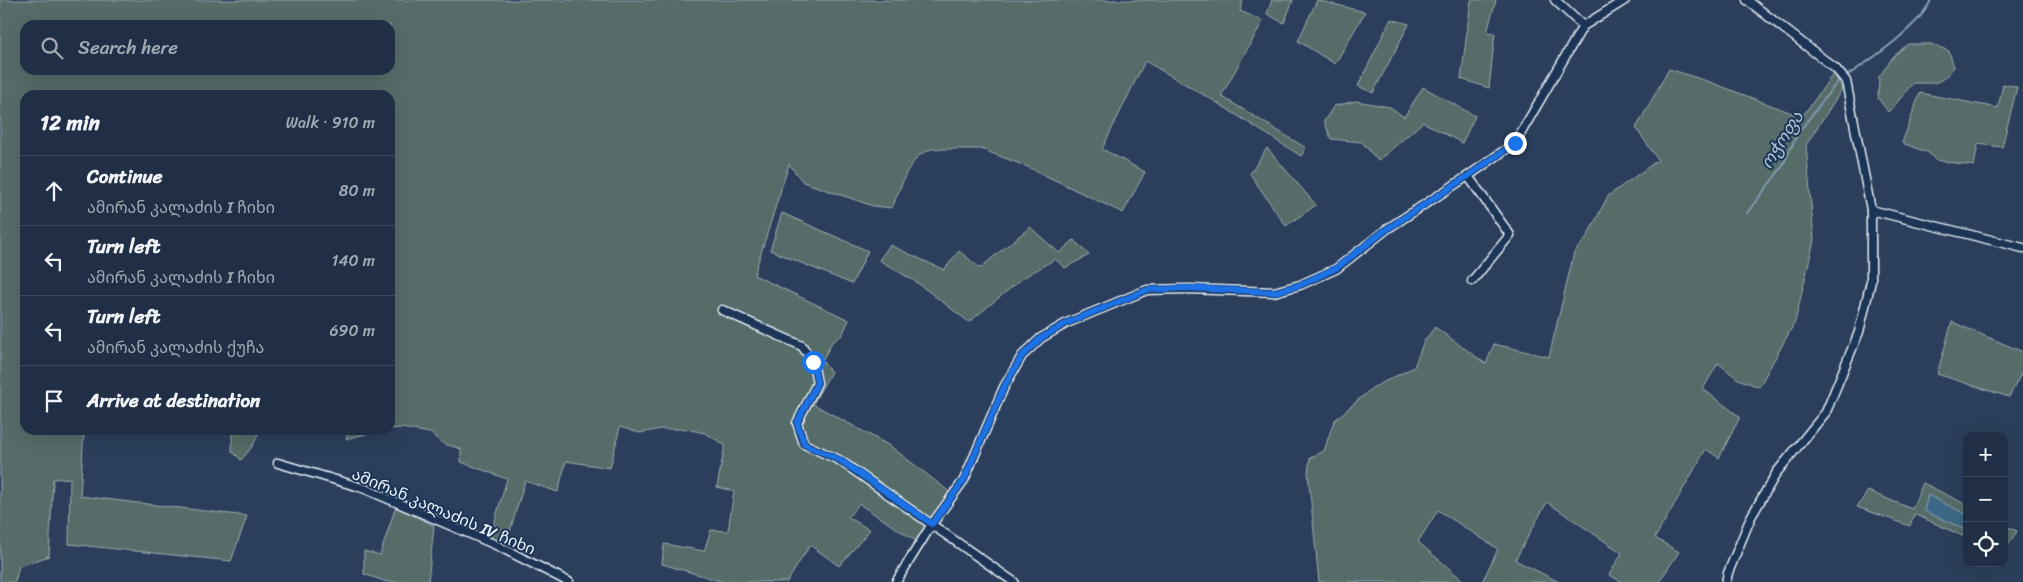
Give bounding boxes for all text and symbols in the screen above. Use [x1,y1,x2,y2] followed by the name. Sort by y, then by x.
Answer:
[20,20,395,75] search box
[78,31,178,64] text: Search here
[38,34,66,62] icon: search
[40,104,100,142] text: 12 min
[1751,104,1813,176] water label: ოჭოფა
[286,108,375,137] text: Walk · 910 m
[1504,132,1527,155] route end
[87,160,163,193] text: Continue
[339,176,375,205] text: 80 m
[40,177,68,205] icon: ahead
[87,193,275,222] text: ამირან კალაძის I ჩიხი
[87,230,160,263] text: Turn left
[332,246,375,275] text: 140 m
[40,247,68,275] icon: left
[87,263,275,292] text: ამირან კალაძის I ჩიხი
[87,300,160,333] text: Turn left
[330,316,375,345] text: 690 m
[40,317,68,345] icon: left
[87,333,264,362] text: ამირან კალაძის ქუჩა
[802,351,825,374] route start
[87,384,260,417] text: Arrive at destination
[40,387,68,415] icon: arrive
[1963,432,2008,567] map controls
[1963,432,2008,477] button: +
[347,460,540,563] street label: ამირან კალაძის IV ჩიხი
[1963,477,2008,522] button: −
[1963,522,2008,567] button: locate

